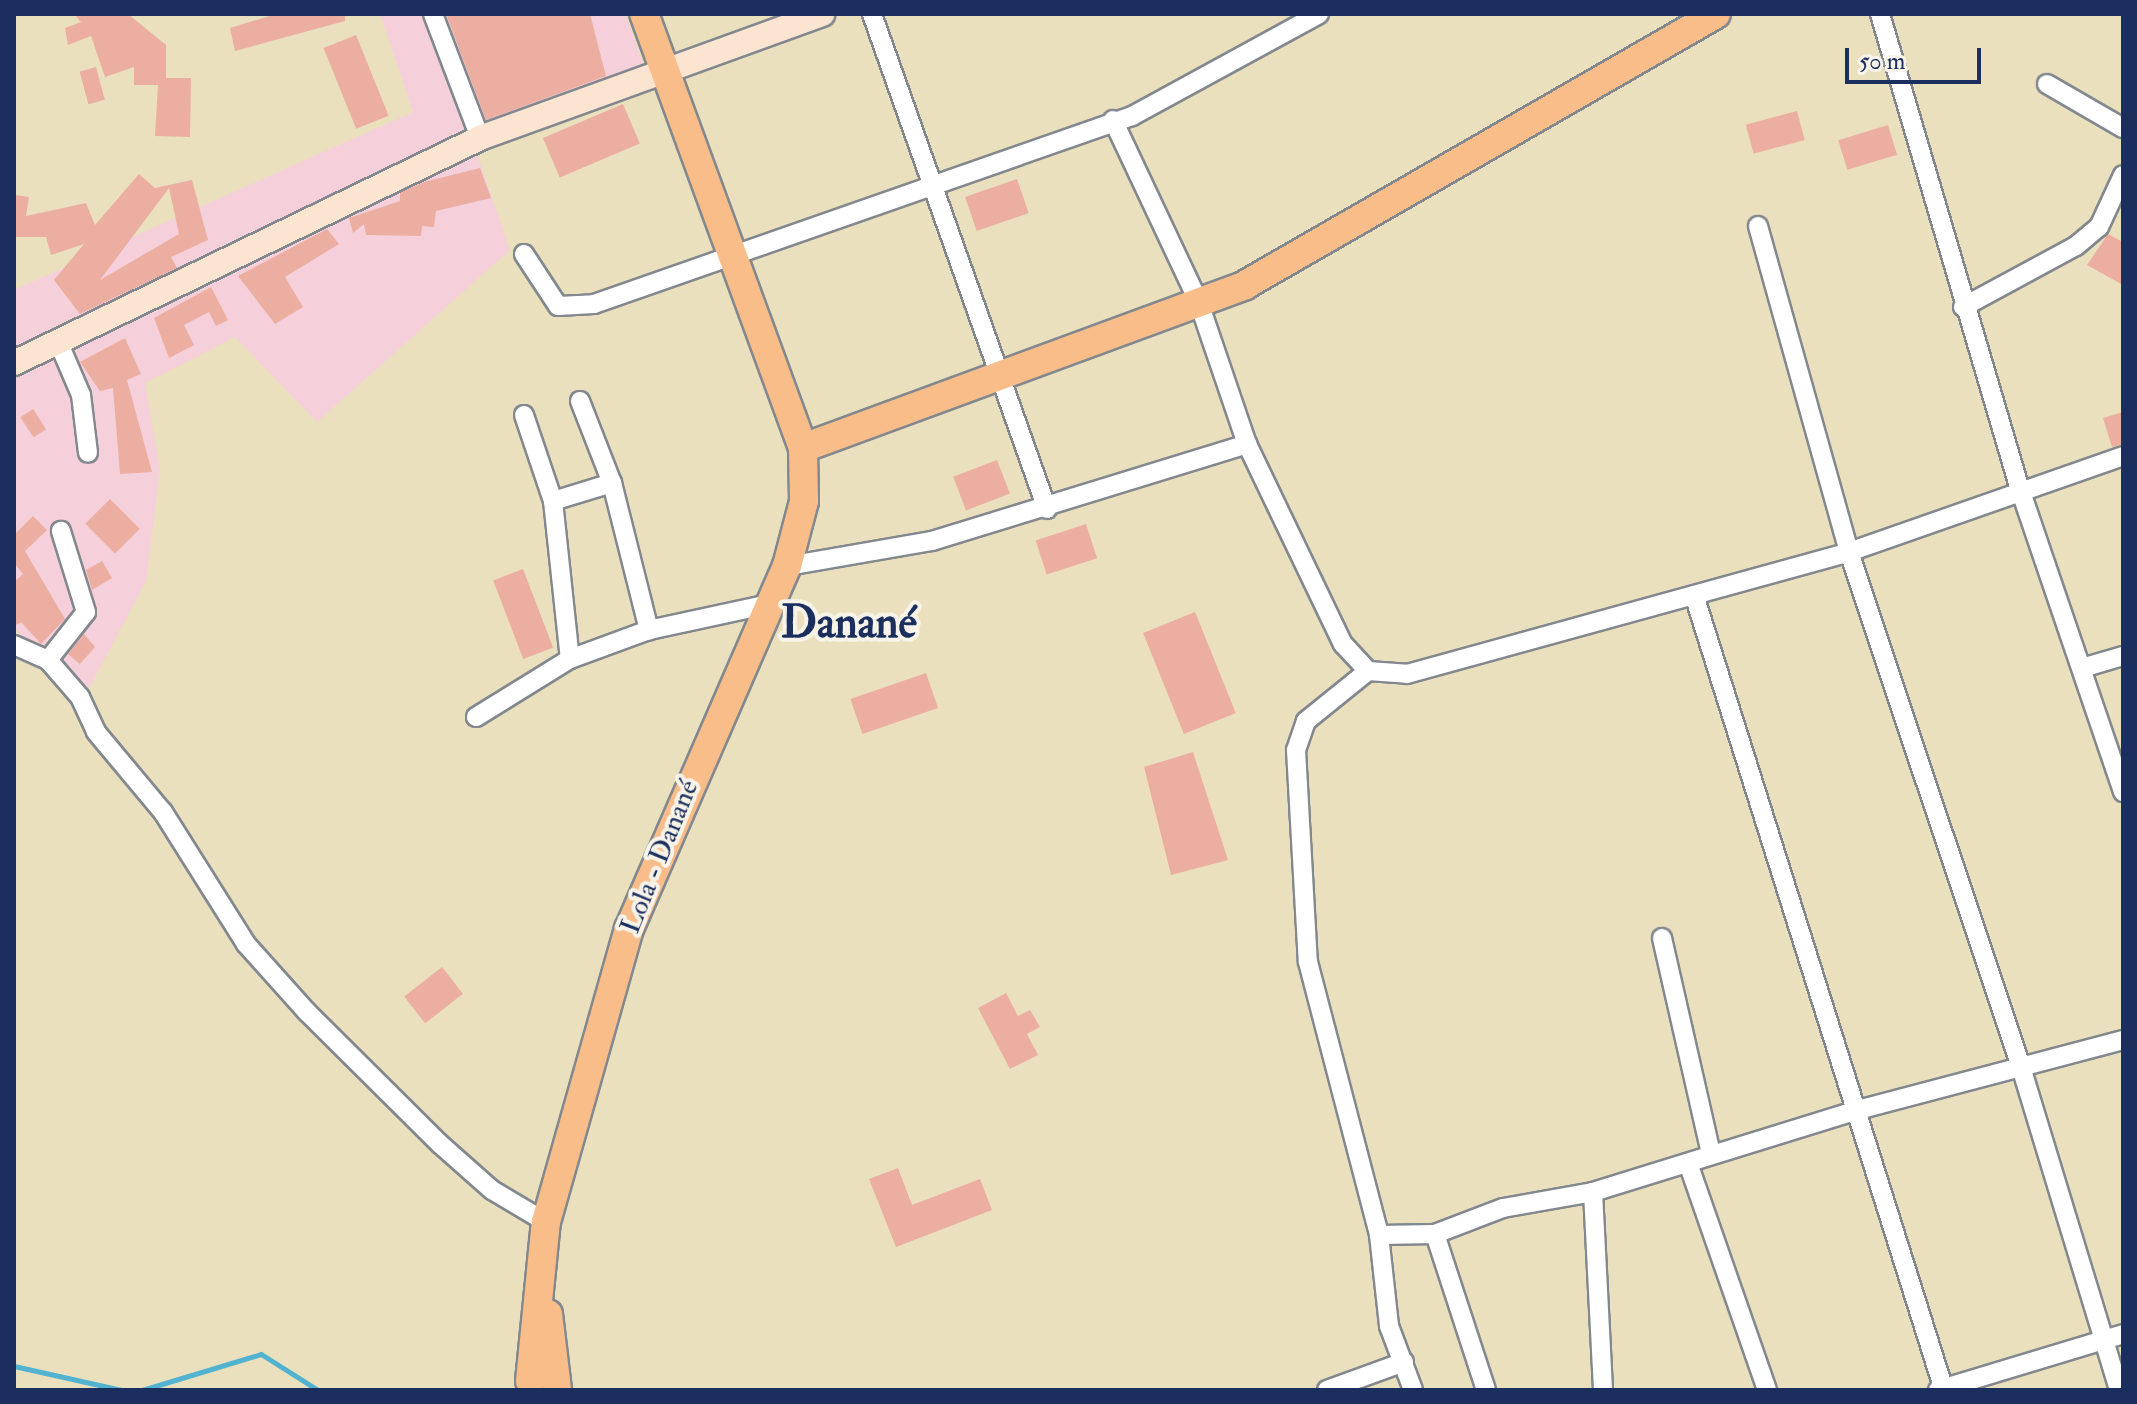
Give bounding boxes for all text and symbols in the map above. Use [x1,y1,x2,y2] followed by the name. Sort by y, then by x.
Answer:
[1849,32,1985,82] scale bar
[1859,46,1905,77] text: 50 m
[781,598,917,650] district label: Danané
[614,775,706,939] street label: Lola - Danané

